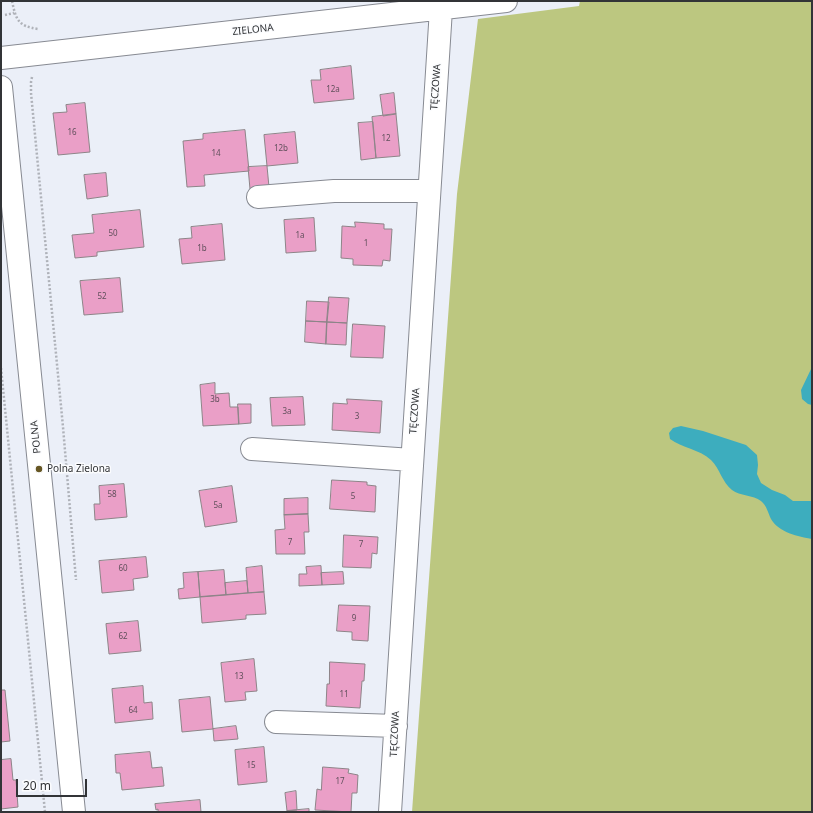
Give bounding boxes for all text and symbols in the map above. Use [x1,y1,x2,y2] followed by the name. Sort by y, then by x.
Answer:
[232,22,274,38] street label: ZIELONA
[428,64,444,110] street label: TĘCZOWA
[326,85,340,95] house number: 12a
[67,128,77,138] house number: 16
[381,134,391,144] house number: 12
[274,144,288,154] house number: 12b
[211,149,221,159] house number: 14
[108,229,118,239] house number: 50
[295,231,305,241] house number: 1a
[364,239,368,249] house number: 1
[197,244,207,254] house number: 1b
[97,292,107,302] house number: 52
[407,388,423,434] street label: TĘCZOWA
[210,395,220,405] house number: 3b
[282,407,292,417] house number: 3a
[355,412,359,422] house number: 3
[28,420,44,454] street label: POLNA
[47,463,110,475] place label: Polna Zielona
[34,464,44,474] marker: Polna Zielona
[107,490,117,500] house number: 58
[351,492,355,502] house number: 5
[213,501,223,511] house number: 5a
[288,538,292,548] house number: 7
[359,540,363,550] house number: 7
[118,564,128,574] house number: 60
[352,614,356,624] house number: 9
[118,632,128,642] house number: 62
[234,672,244,682] house number: 13
[339,690,349,700] house number: 11
[128,706,138,716] house number: 64
[388,711,402,757] street label: TĘCZOWA
[246,761,256,771] house number: 15
[18,771,89,797] scale bar
[23,777,51,794] text: 20 m
[335,777,345,787] house number: 17

